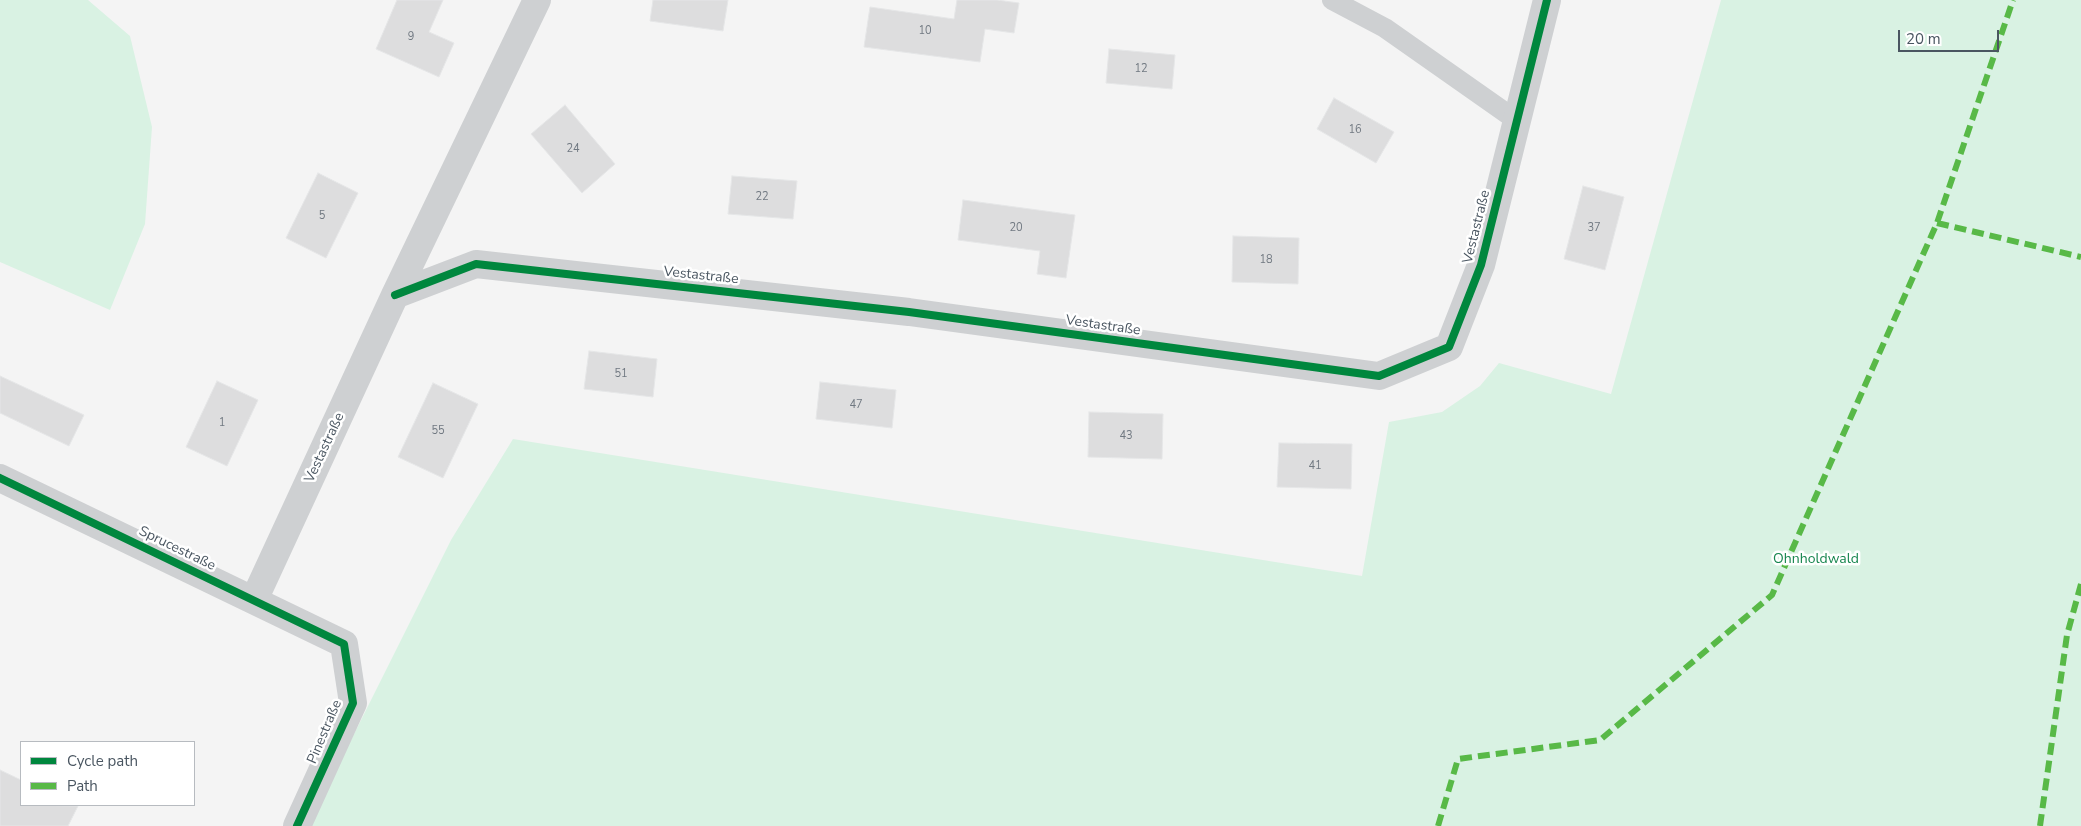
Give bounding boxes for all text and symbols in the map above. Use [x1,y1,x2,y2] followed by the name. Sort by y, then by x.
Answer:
[1901,20,2002,52] scale bar
[918,24,932,38] house number: 10
[1906,29,1941,49] text: 20 m
[408,30,414,44] house number: 9
[1134,62,1148,76] house number: 12
[1348,123,1362,137] house number: 16
[566,142,580,156] house number: 24
[1460,188,1494,266] street label: Vestastraße
[755,190,769,204] house number: 22
[319,209,325,223] house number: 5
[1009,221,1023,235] house number: 20
[1587,221,1601,235] house number: 37
[1259,253,1273,267] house number: 18
[663,264,739,288] street label: Vestastraße
[1065,312,1141,340] street label: Vestastraße
[614,367,628,381] house number: 51
[849,398,863,412] house number: 47
[301,410,349,486] street label: Vestastraße
[219,416,225,430] house number: 1
[431,424,445,438] house number: 55
[1119,429,1133,443] house number: 43
[1308,459,1322,473] house number: 41
[136,523,218,575] street label: Sprucestraße
[1773,552,1859,568] park label: Ohnholdwald
[304,698,346,766] street label: Pinestraße
[20,741,195,806] legend
[67,751,138,771] text: Cycle path
[67,776,98,796] text: Path

